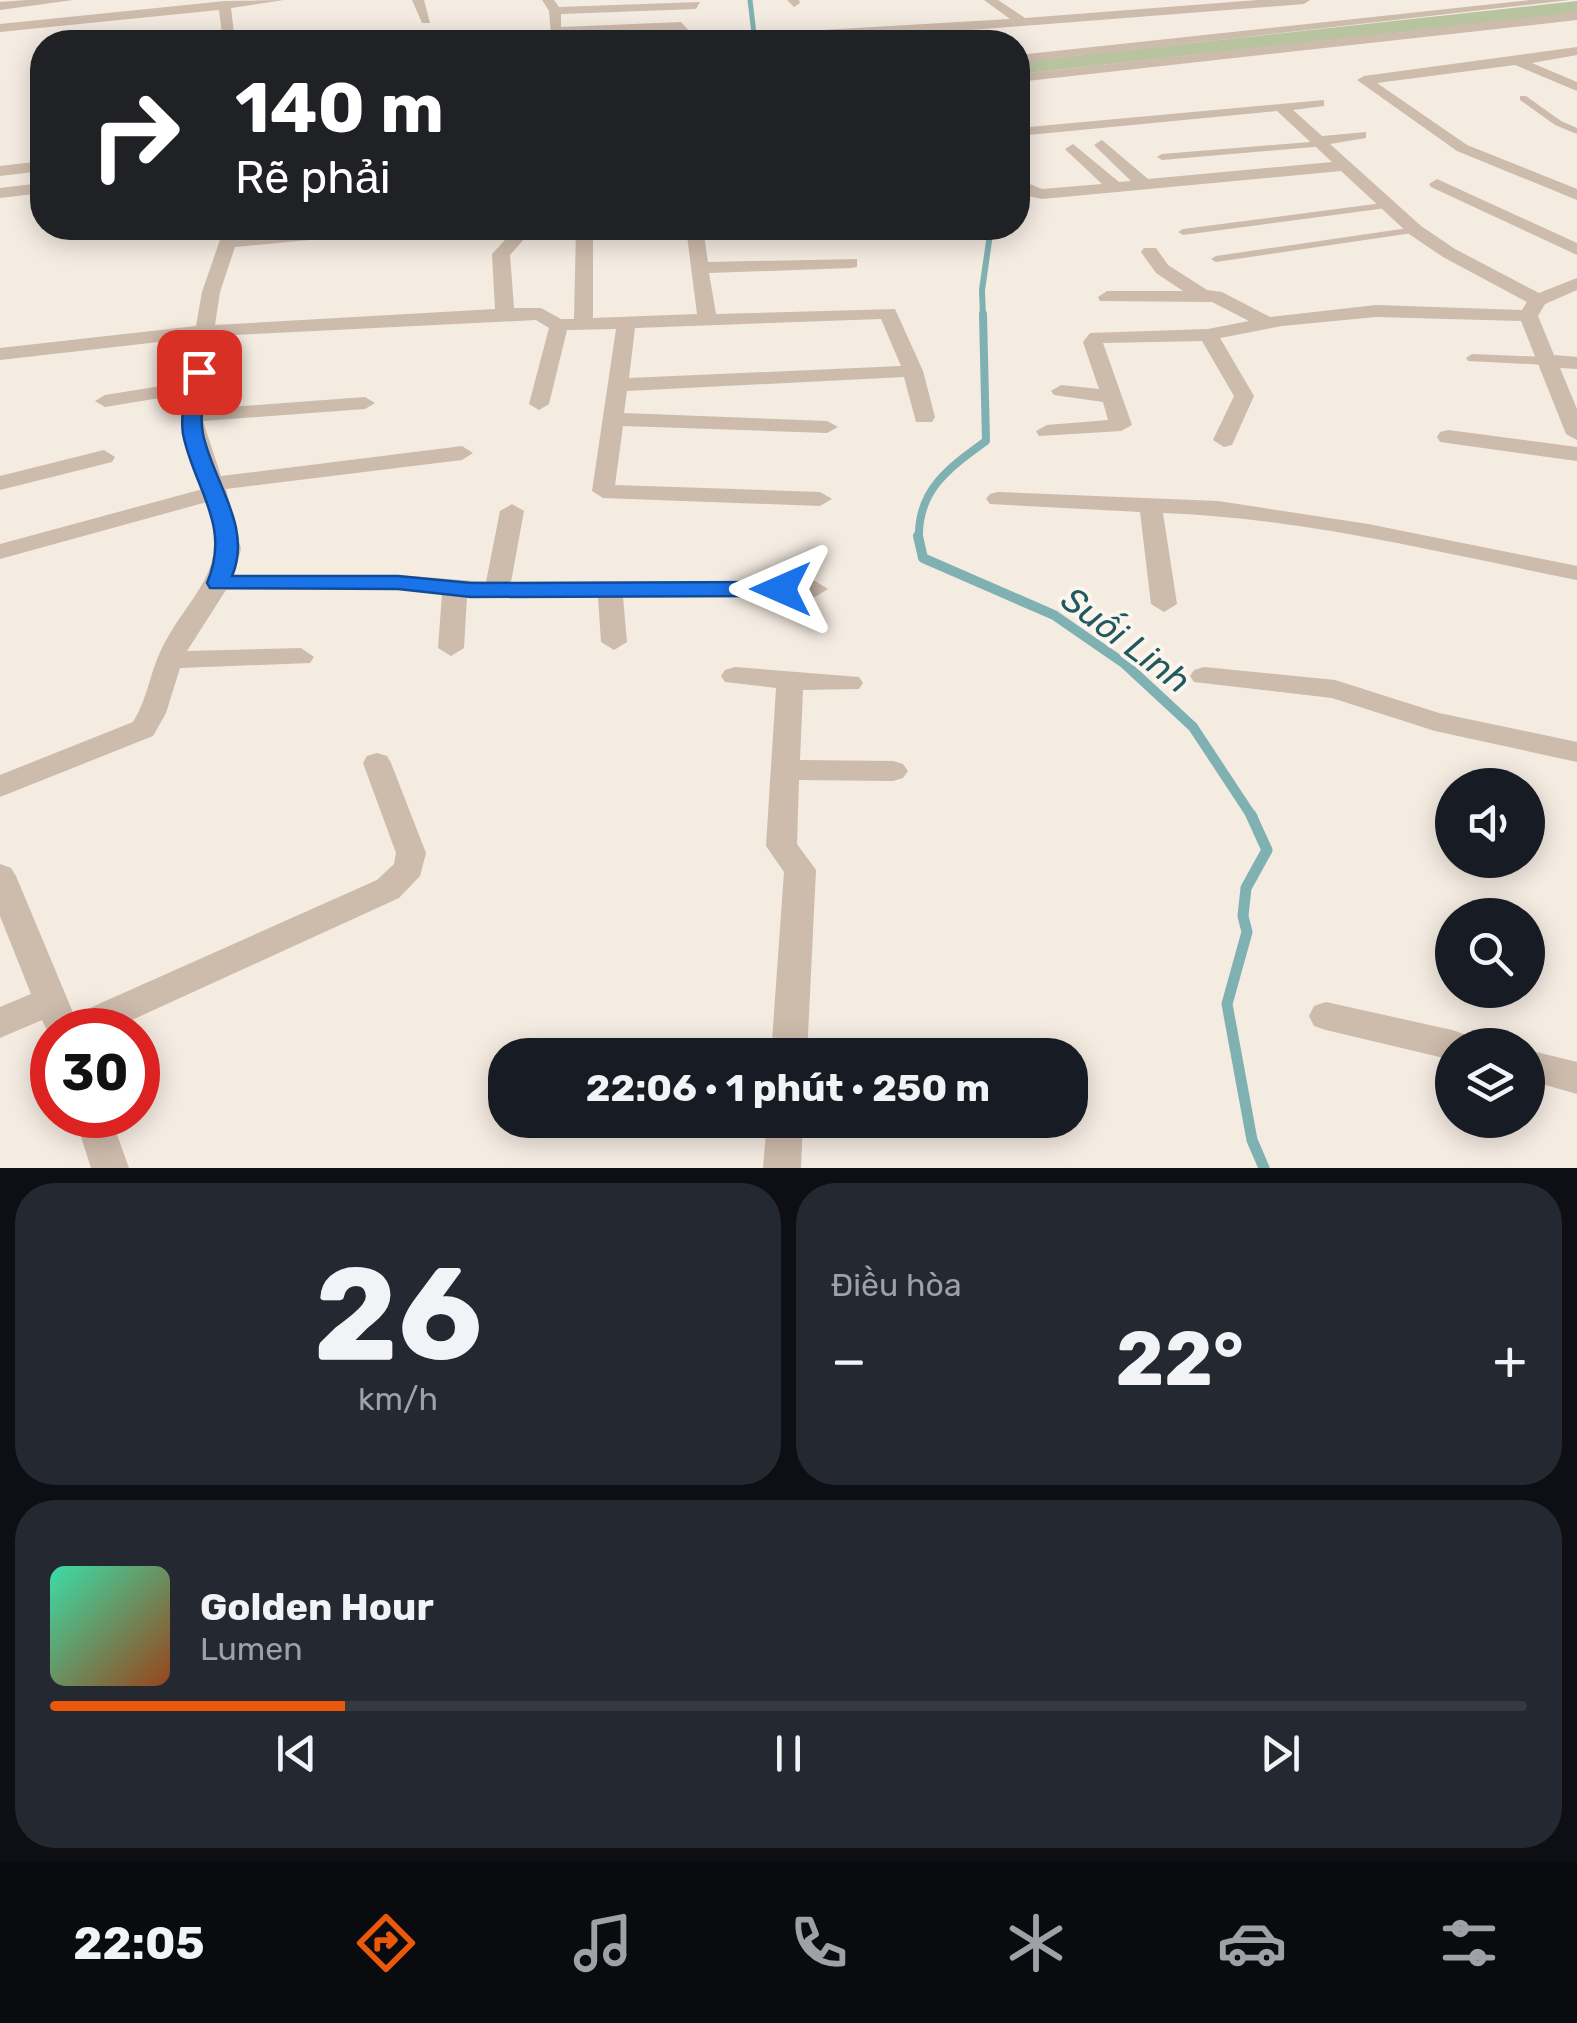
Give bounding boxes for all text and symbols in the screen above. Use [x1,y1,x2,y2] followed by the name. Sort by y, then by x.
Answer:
[235,67,444,150] text: 140 m
[70,70,200,200] icon: right
[235,151,391,204] text: Rẽ phải
[157,330,242,415] pin
[172,345,227,400] icon: arrive
[729,537,833,641] position arrow
[1053,578,1199,702] water label: Suối Linh
[1435,768,1545,1138] map controls
[1435,768,1545,878] button: sound
[1435,898,1545,1008] button: search
[30,1008,160,1138] speed limit sign: 30
[1435,1028,1545,1138] button: layers
[586,1065,990,1111] text: 22:06 · 1 phút · 250 m
[313,1237,483,1392] text: 26
[831,1266,962,1304] text: Điều hòa
[1116,1315,1244,1404] text: 22°
[831,1328,867,1393] text: −
[1493,1328,1527,1393] text: +
[358,1380,438,1418] text: km/h
[200,1584,434,1630] text: Golden Hour
[200,1630,303,1668] text: Lumen
[269,1726,324,1781] icon: previous
[761,1726,816,1781] icon: pause
[1253,1726,1308,1781] icon: next
[351,1908,421,1978] icon: directions
[568,1908,638,1978] icon: music
[784,1908,854,1978] icon: phone
[1001,1908,1071,1978] icon: climate
[1217,1908,1287,1978] icon: car
[1434,1908,1504,1978] icon: filters
[73,1917,205,1970] text: 22:05

